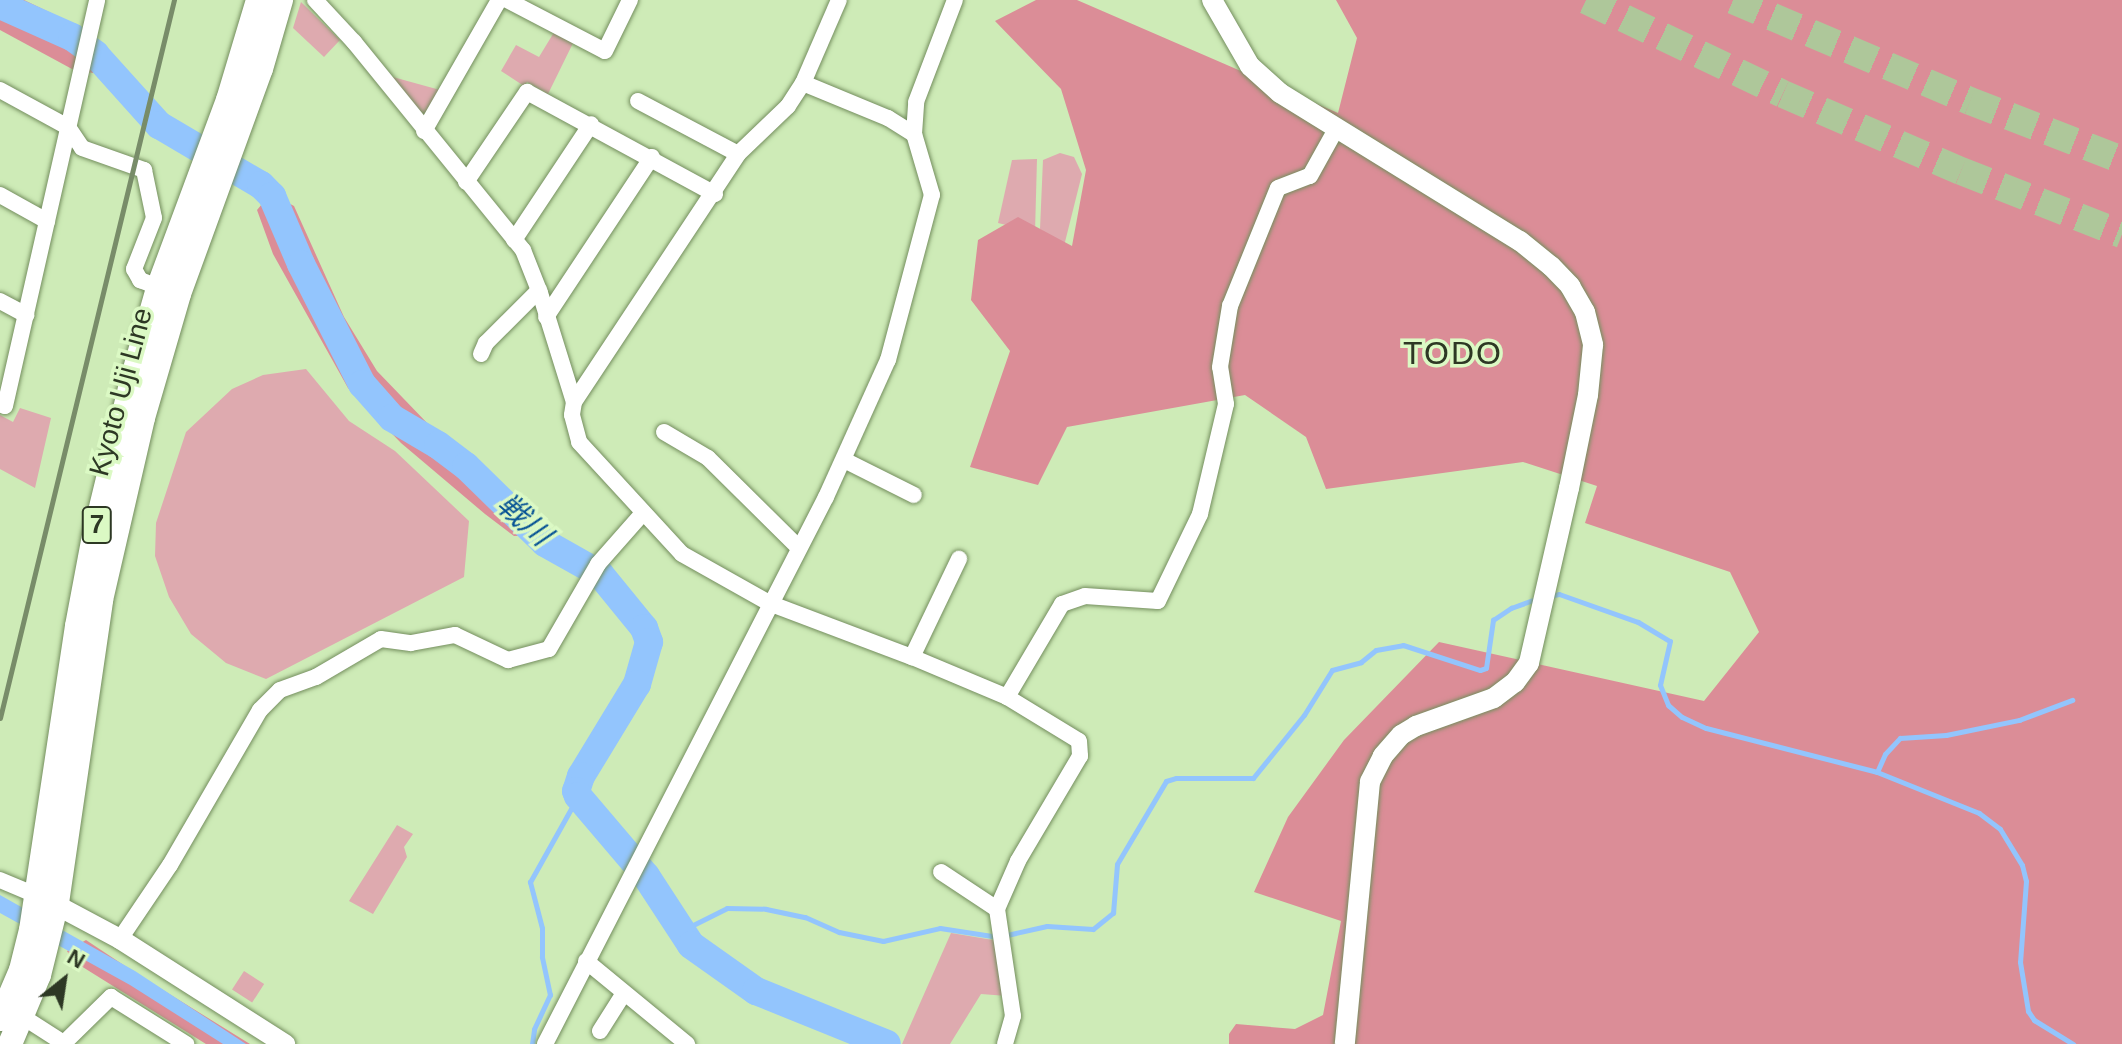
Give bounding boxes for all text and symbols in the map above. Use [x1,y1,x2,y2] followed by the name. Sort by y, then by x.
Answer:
[82,304,160,480] street label: Kyoto Uji Line
[1403,334,1503,372] district label: TODO
[490,487,558,553] water label: 戦川
[81,503,113,547] road number: 7
[24,940,104,1020] north arrow
[63,944,89,974] text: N

